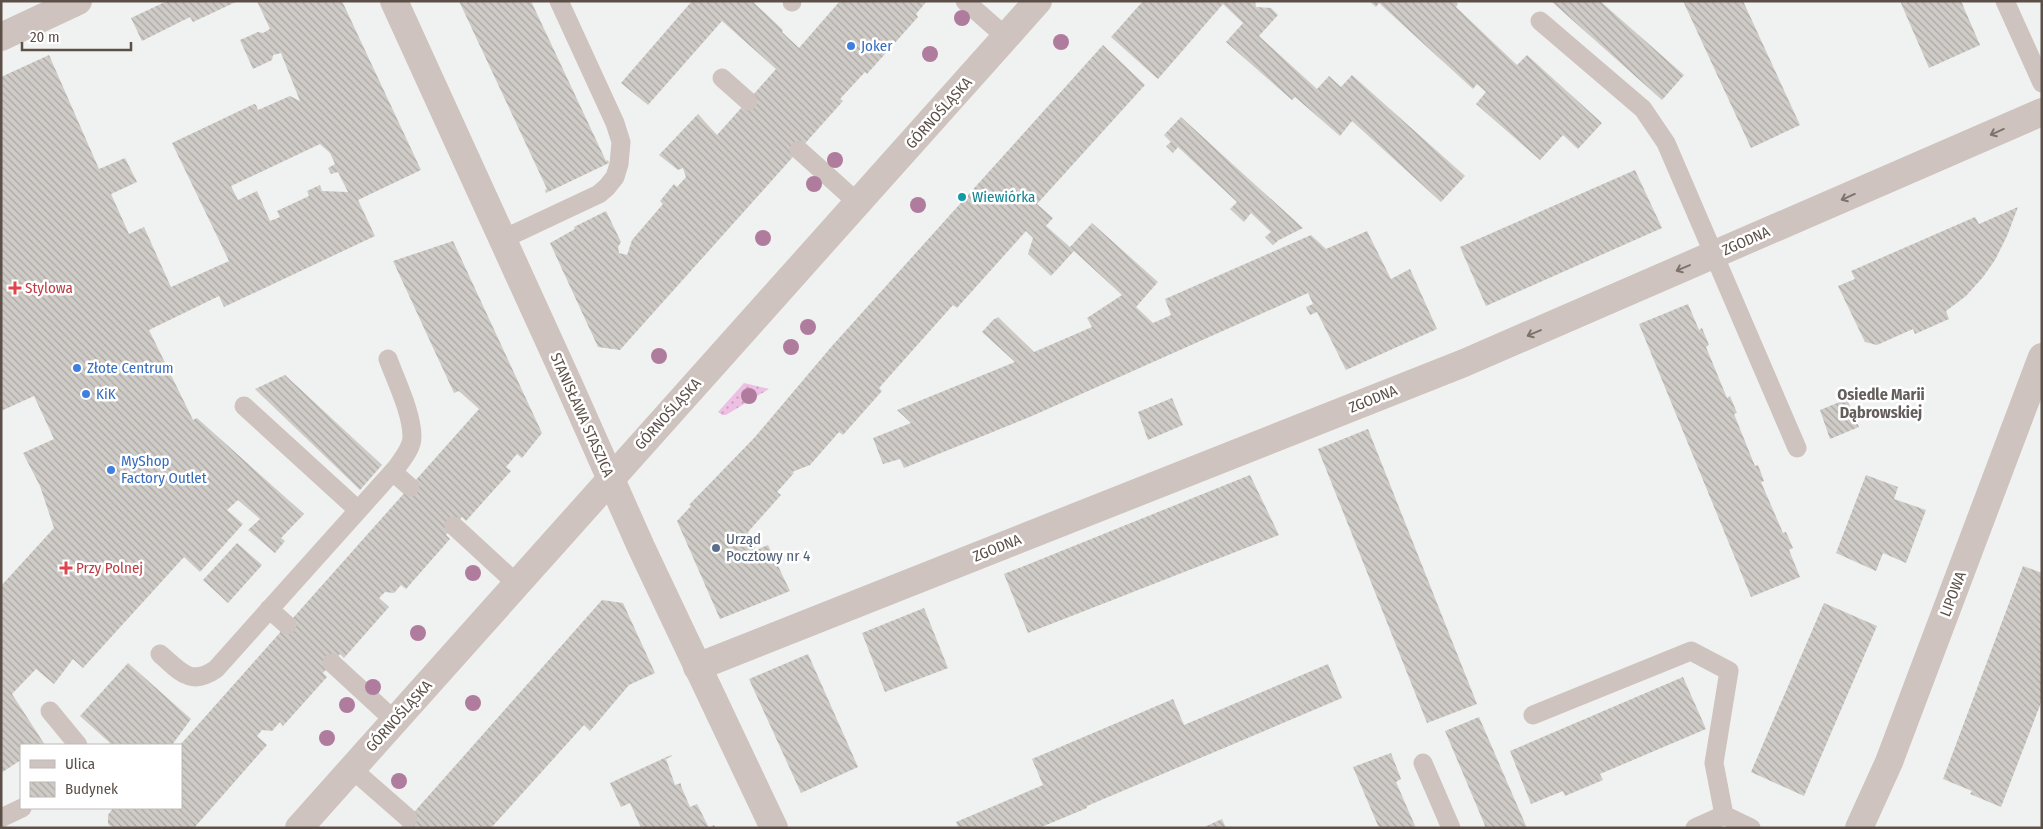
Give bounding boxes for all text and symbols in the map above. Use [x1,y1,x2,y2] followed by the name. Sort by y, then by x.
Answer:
[22,20,131,52] scale bar
[30,28,60,46] text: 20 m
[861,37,893,55] place label: Joker
[845,40,857,52] marker: Joker
[902,73,976,152] street label: GÓRNOŚLĄSKA
[1990,127,2005,137] one-way arrow
[972,188,1035,206] place label: Wiewiórka
[956,191,968,203] marker: Wiewiórka
[1841,192,1856,202] one-way arrow
[1719,222,1773,259] street label: ZGODNA
[1676,264,1691,274] one-way arrow
[25,279,73,297] place label: Stylowa
[9,282,21,294] marker: Stylowa
[1527,329,1542,338] one-way arrow
[547,350,618,480] street label: STANISŁAWA STASZICA
[87,359,174,377] place label: Złote Centrum
[71,362,83,374] marker: Złote Centrum
[631,374,705,453] street label: GÓRNOŚLĄSKA
[1346,381,1400,417] street label: ZGODNA
[96,385,116,403] place label: KiK
[1837,385,1925,422] district label: Osiedle Marii Dąbrowskiej
[80,388,92,400] marker: KiK
[121,452,207,487] place label: MyShop Factory Outlet
[105,464,117,476] marker: MyShop Factory Outlet
[726,530,810,565] place label: Urząd Pocztowy nr 4
[970,530,1024,566] street label: ZGODNA
[710,542,722,554] marker: Urząd Pocztowy nr 4
[76,559,143,577] place label: Przy Polnej
[60,562,72,574] marker: Przy Polnej
[1936,569,1970,619] street label: LIPOWA
[362,676,436,755] street label: GÓRNOŚLĄSKA
[20,744,182,809] legend
[65,755,95,773] text: Ulica
[65,780,118,798] text: Budynek

